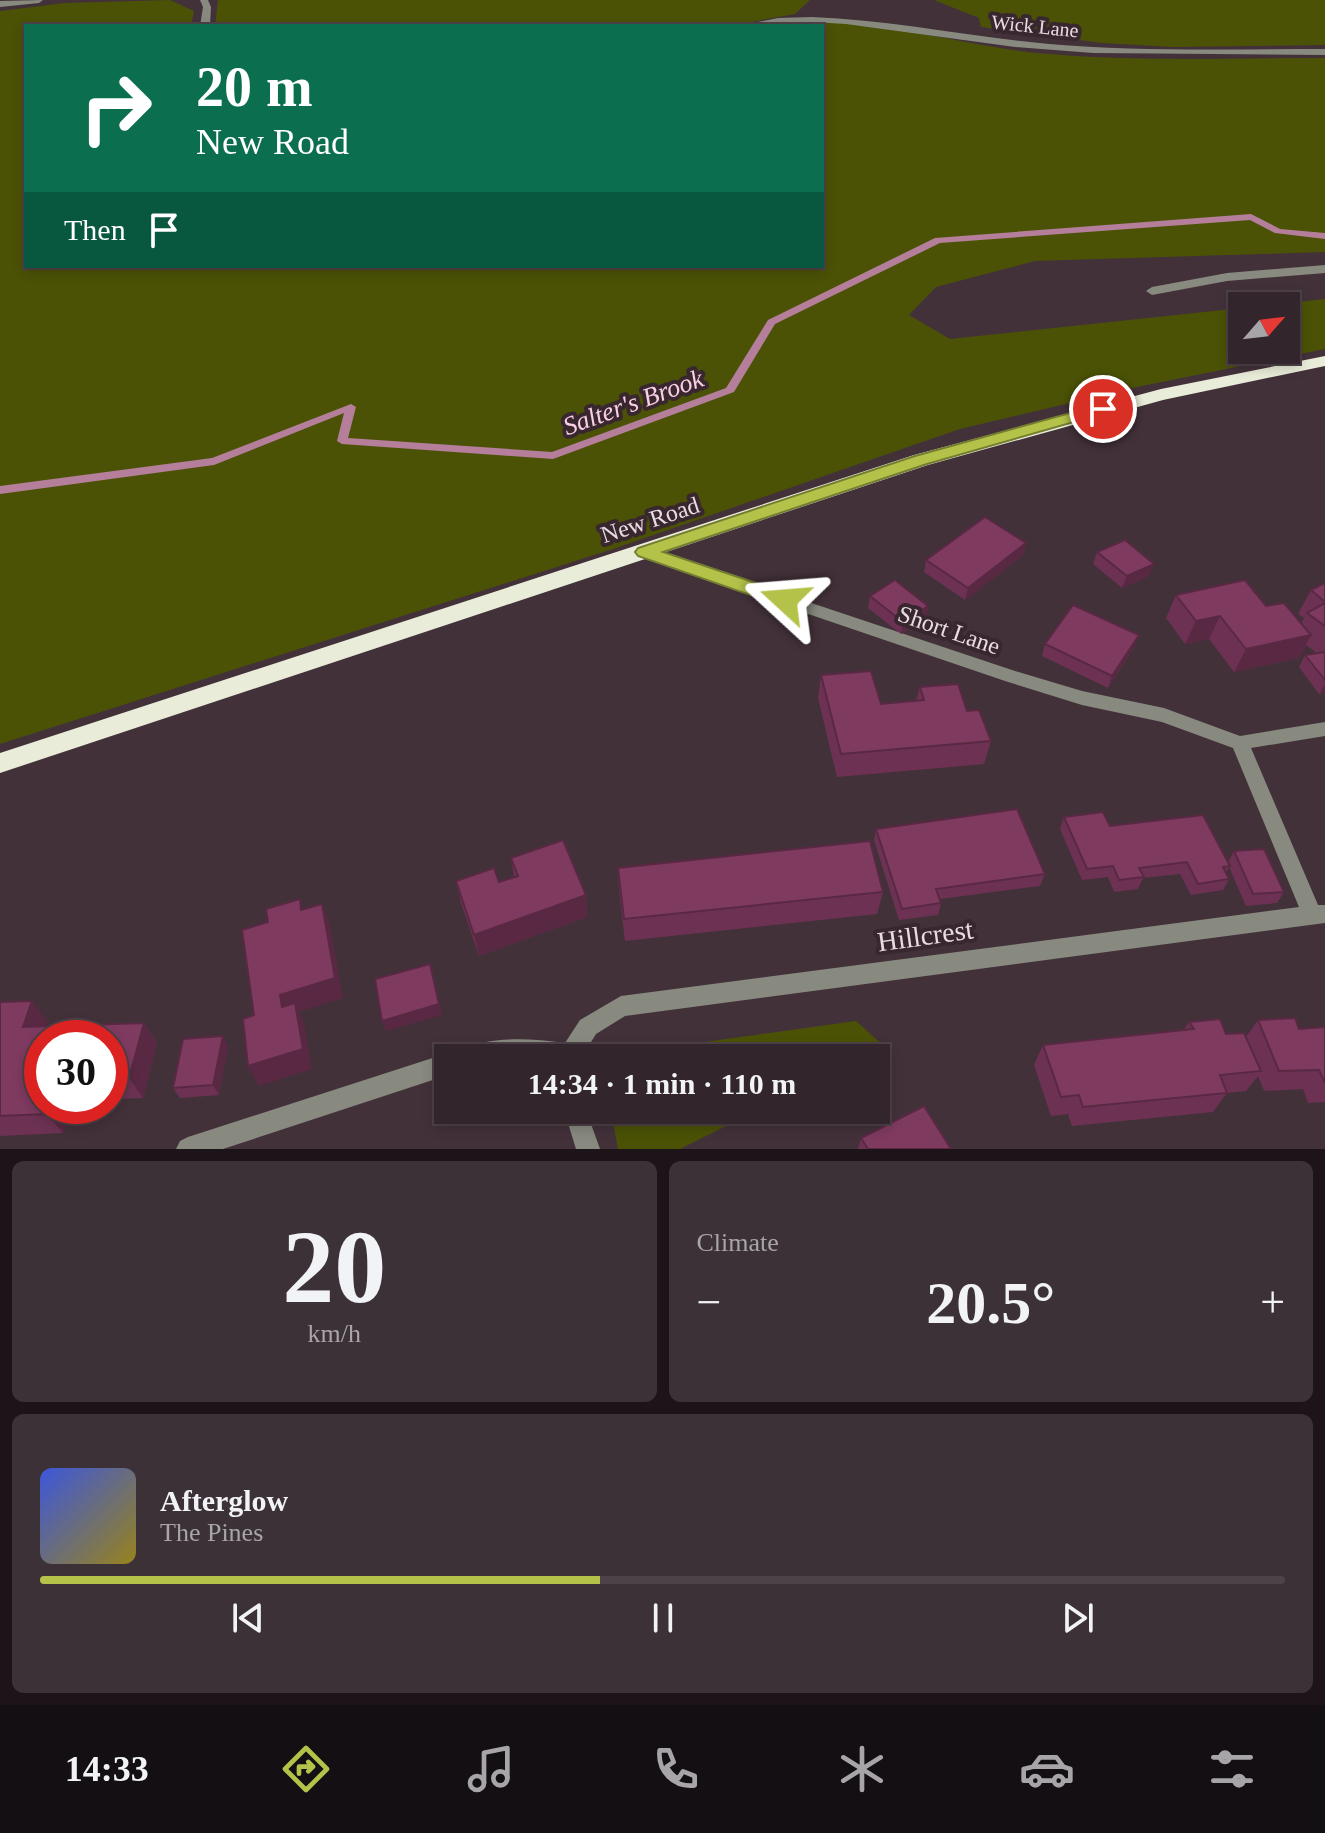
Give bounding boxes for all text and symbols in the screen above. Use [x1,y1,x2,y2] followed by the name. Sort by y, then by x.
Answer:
[990,10,1080,42] street label: Wick Lane
[64,56,168,160] icon: right
[196,56,313,118] text: 20 m
[196,122,349,162] text: New Road
[142,208,186,252] icon: arrive
[64,213,126,246] text: Then
[1228,292,1300,364] north arrow
[1228,292,1300,364] map controls
[559,364,708,441] water label: Salter's Brook
[1069,375,1137,443] pin
[1081,387,1125,431] icon: arrive
[597,492,703,548] street label: New Road
[743,558,827,642] position arrow
[895,600,1003,660] street label: Short Lane
[875,913,975,958] street label: Hillcrest
[24,1020,128,1124] speed limit sign: 30
[528,1067,796,1100] text: 14:34 · 1 min · 110 m
[282,1209,386,1324] text: 20
[697,1228,779,1257] text: Climate
[926,1270,1055,1336] text: 20.5°
[697,1278,721,1327] text: −
[1260,1278,1285,1327] text: +
[308,1319,361,1348] text: km/h
[160,1484,288,1517] text: Afterglow
[160,1518,263,1547] text: The Pines
[226,1596,270,1640] icon: previous
[641,1596,685,1640] icon: pause
[1056,1596,1100,1640] icon: next
[278,1741,334,1797] icon: directions
[463,1741,519,1797] icon: music
[648,1741,704,1797] icon: phone
[834,1741,890,1797] icon: climate
[1019,1741,1075,1797] icon: car
[1204,1741,1260,1797] icon: filters
[65,1749,149,1789] text: 14:33

